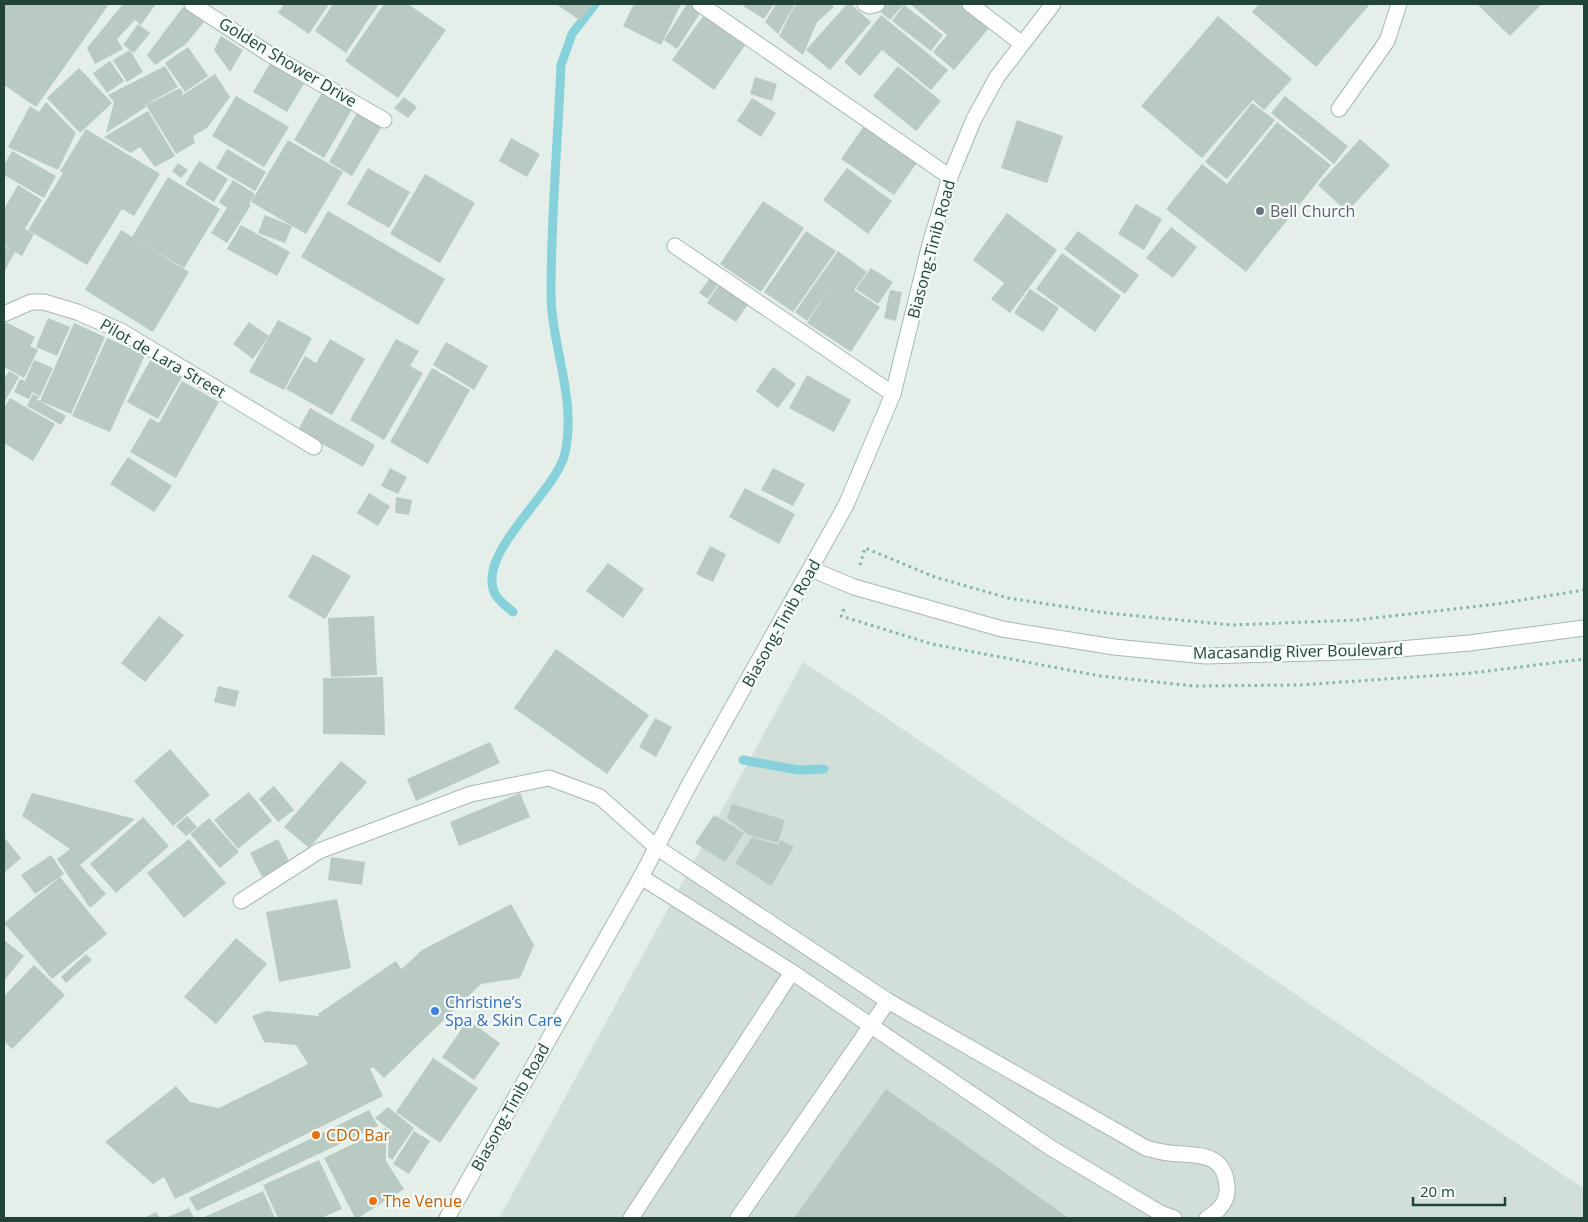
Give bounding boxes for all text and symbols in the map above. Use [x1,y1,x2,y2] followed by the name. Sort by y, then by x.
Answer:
[215,12,361,112] street label: Golden Shower Drive
[902,177,960,321] street label: Biasong-Tinib Road
[1270,200,1355,222] place label: Bell Church
[1254,205,1266,217] marker: Bell Church
[96,313,230,403] street label: Pilot de Lara Street
[737,555,825,691] street label: Biasong-Tinib Road
[1193,638,1403,664] street label: Macasandig River Boulevard
[445,991,562,1031] place label: Christine’s Spa & Skin Care
[429,1005,441,1017] marker: Christine’s Spa & Skin Care
[466,1039,554,1175] street label: Biasong-Tinib Road
[326,1124,391,1146] place label: CDO Bar
[310,1129,322,1141] marker: CDO Bar
[1413,1174,1506,1206] scale bar
[1420,1181,1455,1201] text: 20 m
[383,1190,462,1212] place label: The Venue
[367,1195,379,1207] marker: The Venue

